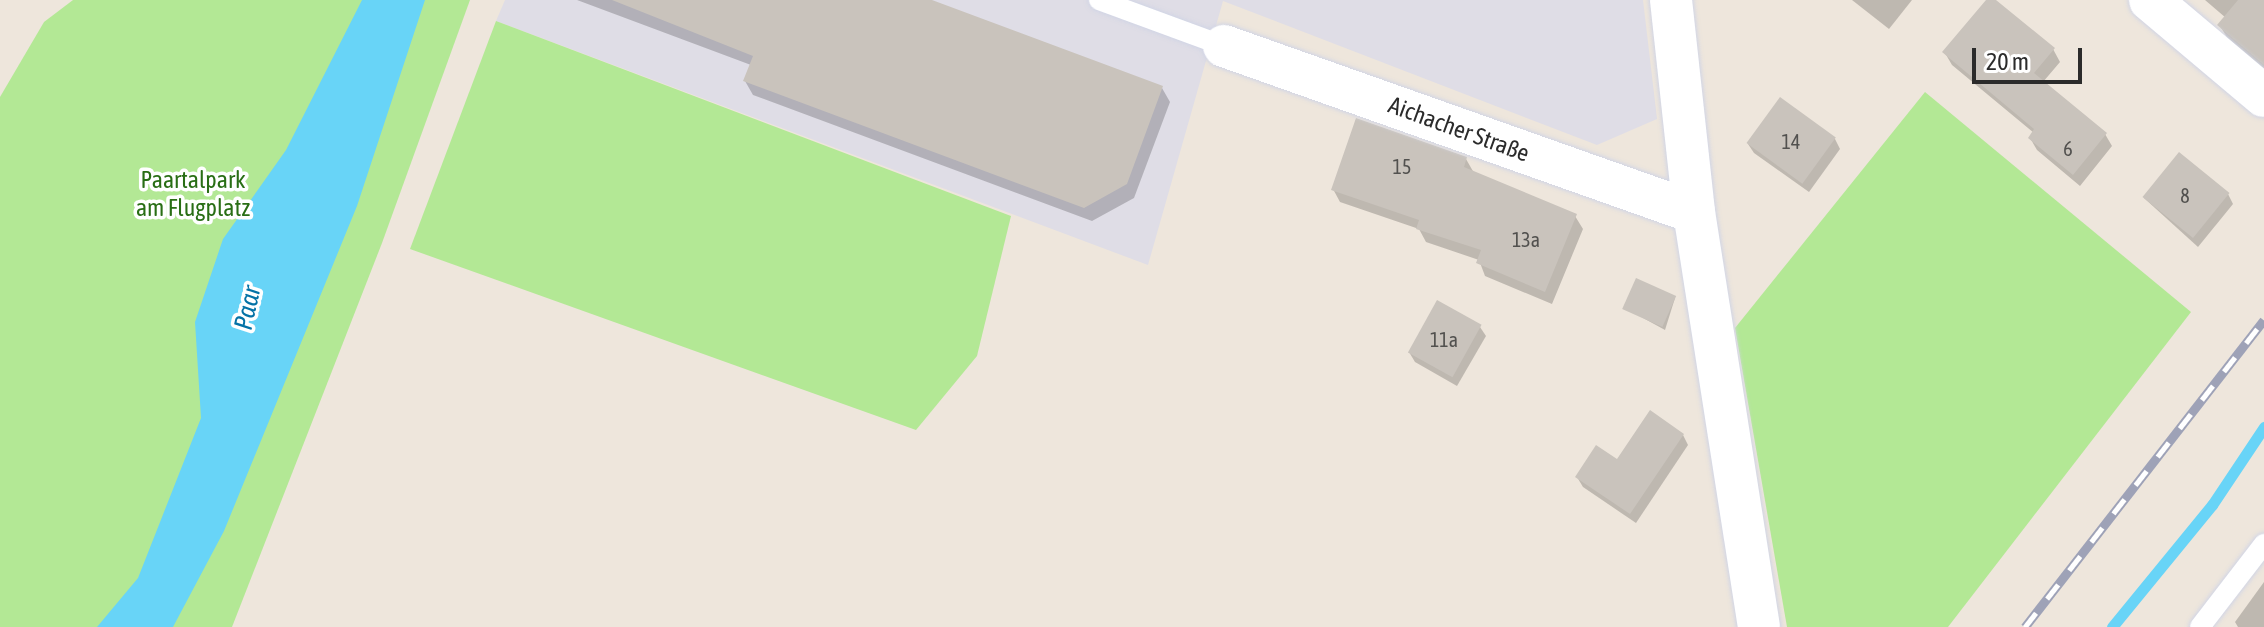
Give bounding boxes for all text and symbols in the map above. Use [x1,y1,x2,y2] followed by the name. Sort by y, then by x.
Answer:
[1976,32,2086,82] scale bar
[1986,48,2029,75] text: 20 m
[1385,90,1533,168] street label: Aichacher Straße
[1782,129,1800,153] house number: 14
[2063,136,2073,160] house number: 6
[1393,154,1411,178] house number: 15
[136,166,250,222] park label: Paartalpark am Flugplatz
[2180,183,2190,207] house number: 8
[1512,227,1540,251] house number: 13a
[228,283,268,333] water label: Paar
[1430,327,1458,351] house number: 11a

